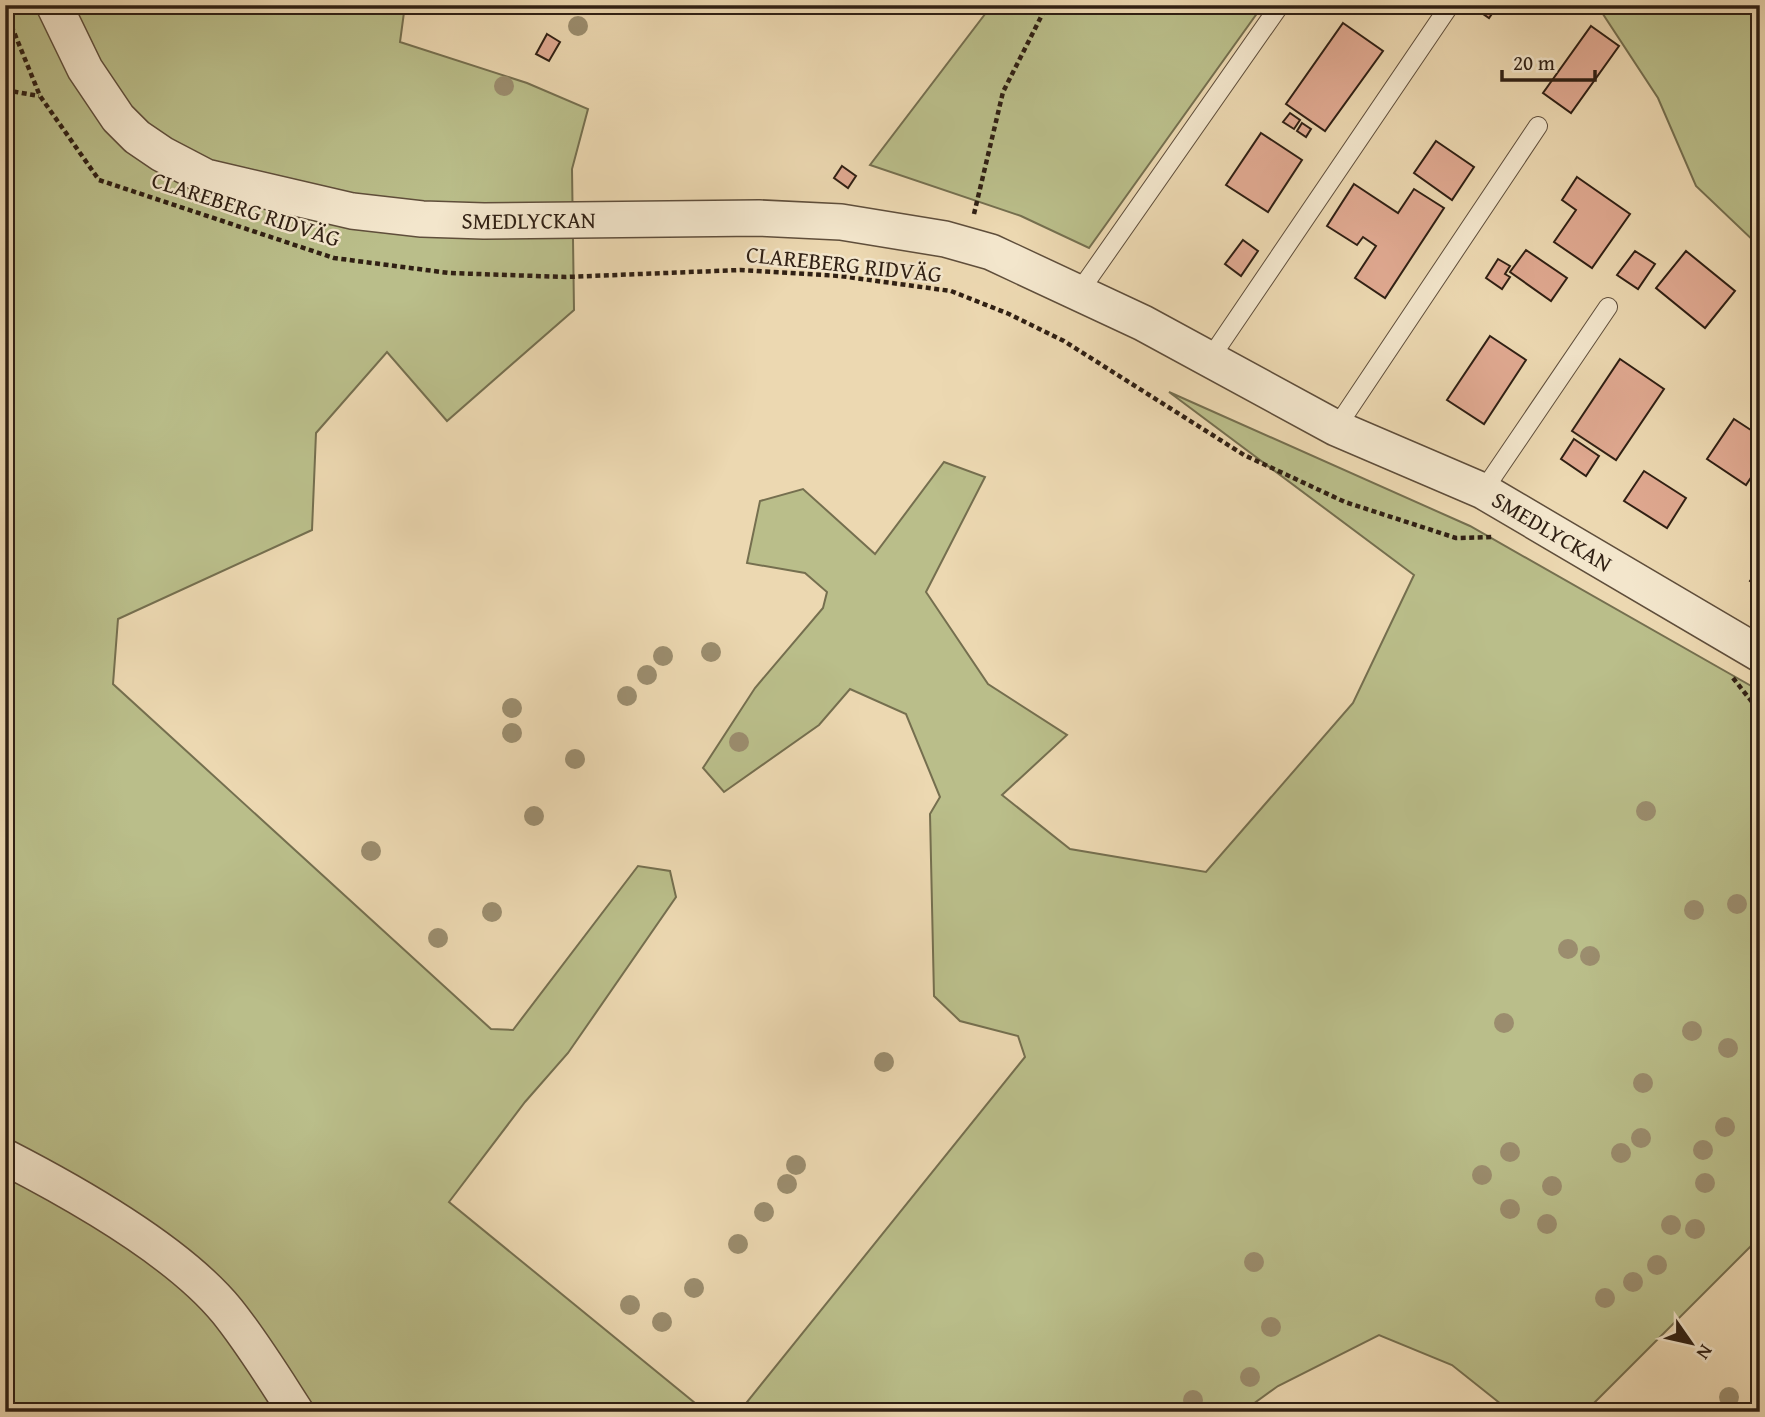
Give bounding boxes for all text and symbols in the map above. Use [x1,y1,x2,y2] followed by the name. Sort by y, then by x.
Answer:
[1502,38,1595,82] scale bar
[1513,47,1555,78] text: 20 m
[148,162,345,255] street label: CLAREBERG RIDVÄG
[461,203,596,237] street label: SMEDLYCKAN
[745,237,944,290] street label: CLAREBERG RIDVÄG
[1486,483,1618,579] street label: SMEDLYCKAN
[1656,1308,1726,1378] north arrow
[1690,1339,1720,1366] text: N

